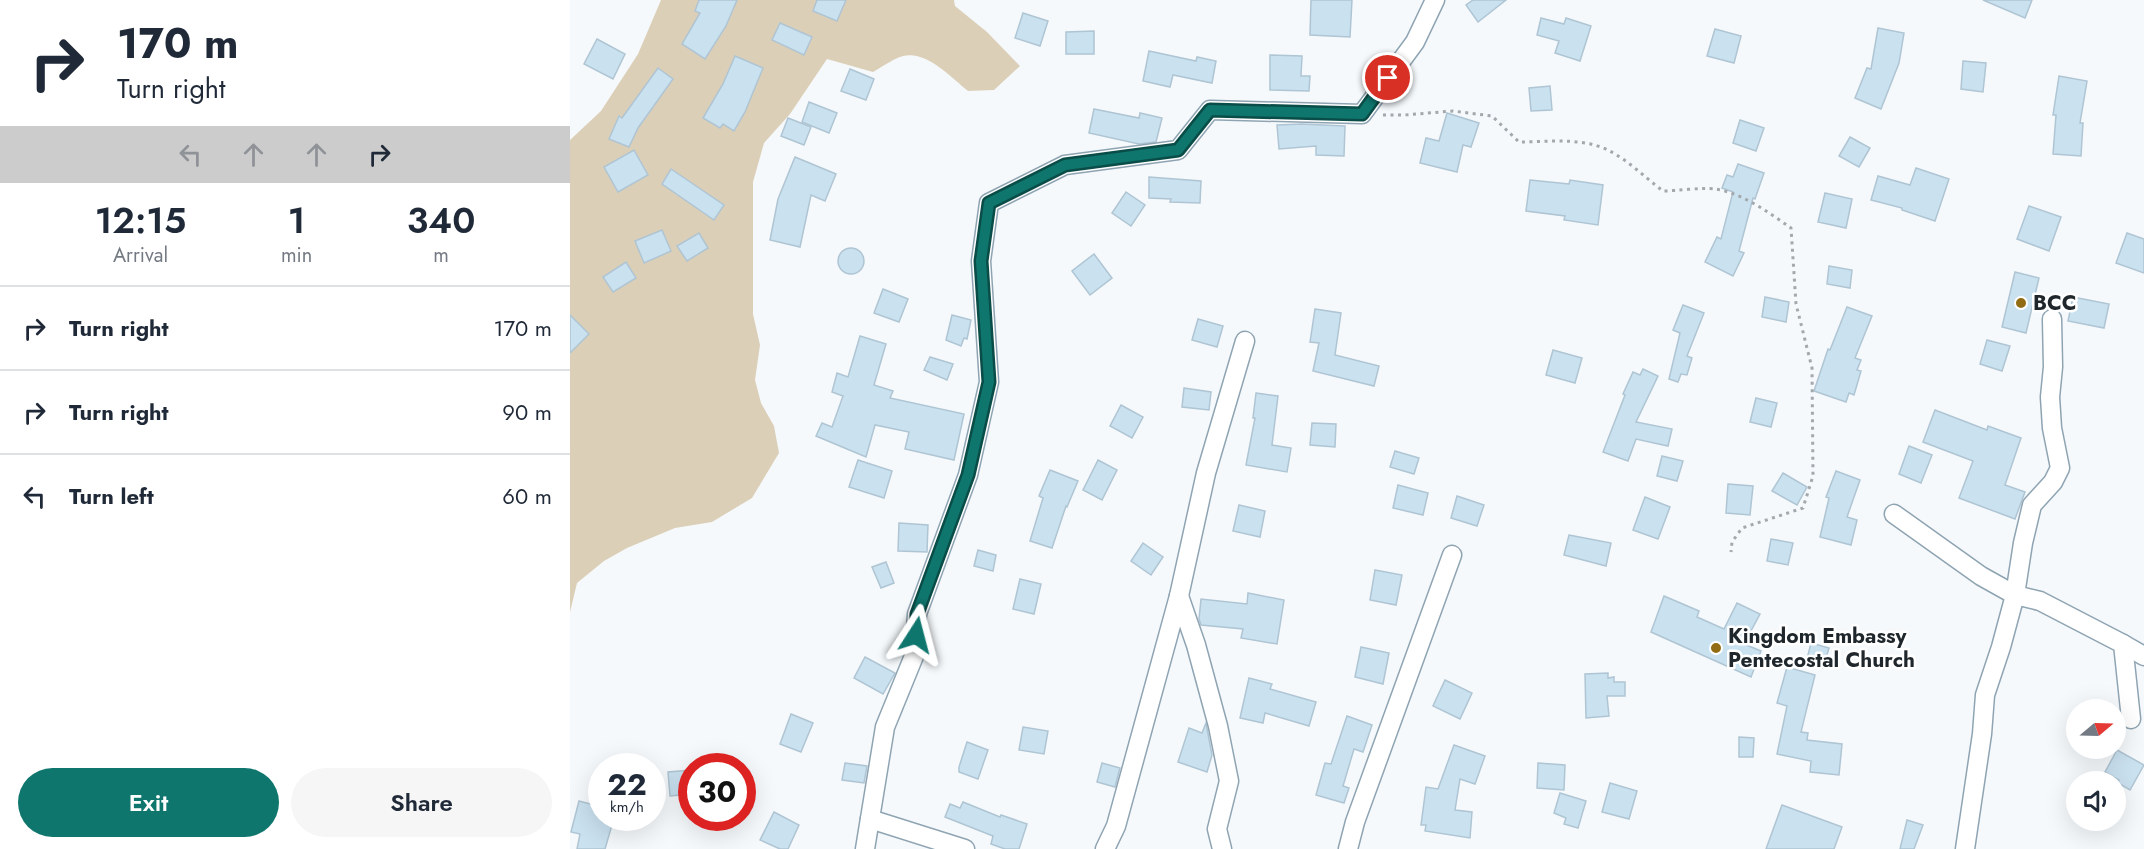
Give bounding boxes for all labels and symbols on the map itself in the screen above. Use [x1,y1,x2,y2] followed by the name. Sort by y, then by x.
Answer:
[1362,52,1413,103] pin
[2033,288,2076,318] place label: BCC
[2014,296,2028,310] marker: BCC
[884,603,948,667] position arrow
[1728,621,1915,675] place label: Kingdom Embassy Pentecostal Church
[1709,641,1723,655] marker: Kingdom Embassy Pentecostal Church
[2066,699,2126,759] north arrow
[678,753,756,831] speed limit sign: 30

